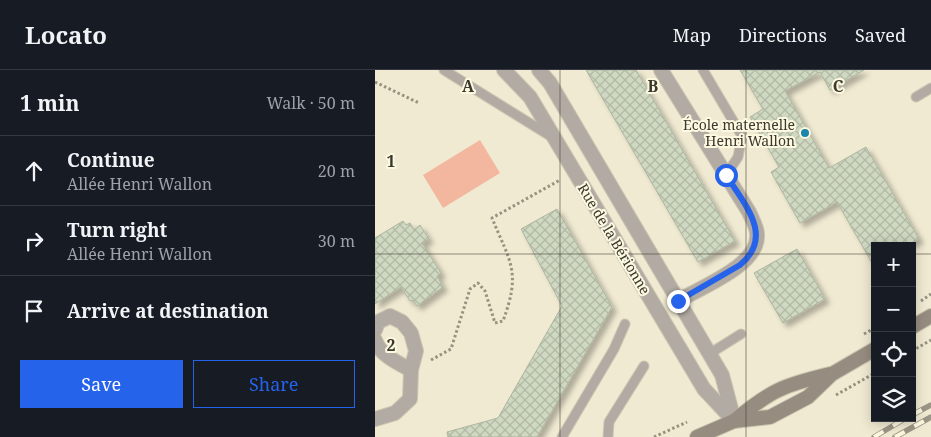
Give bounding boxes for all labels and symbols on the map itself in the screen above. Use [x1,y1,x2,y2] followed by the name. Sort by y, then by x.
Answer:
[462,75,475,97] text: A
[648,75,659,97] text: B
[833,75,844,97] text: C
[683,115,795,150] place label: École maternelle Henri Wallon
[799,127,811,139] marker: École maternelle Henri Wallon
[386,150,396,172] text: 1
[715,164,738,187] route start
[574,180,655,298] street label: Rue de la Bérionne
[667,290,690,313] route end
[386,334,396,356] text: 2

